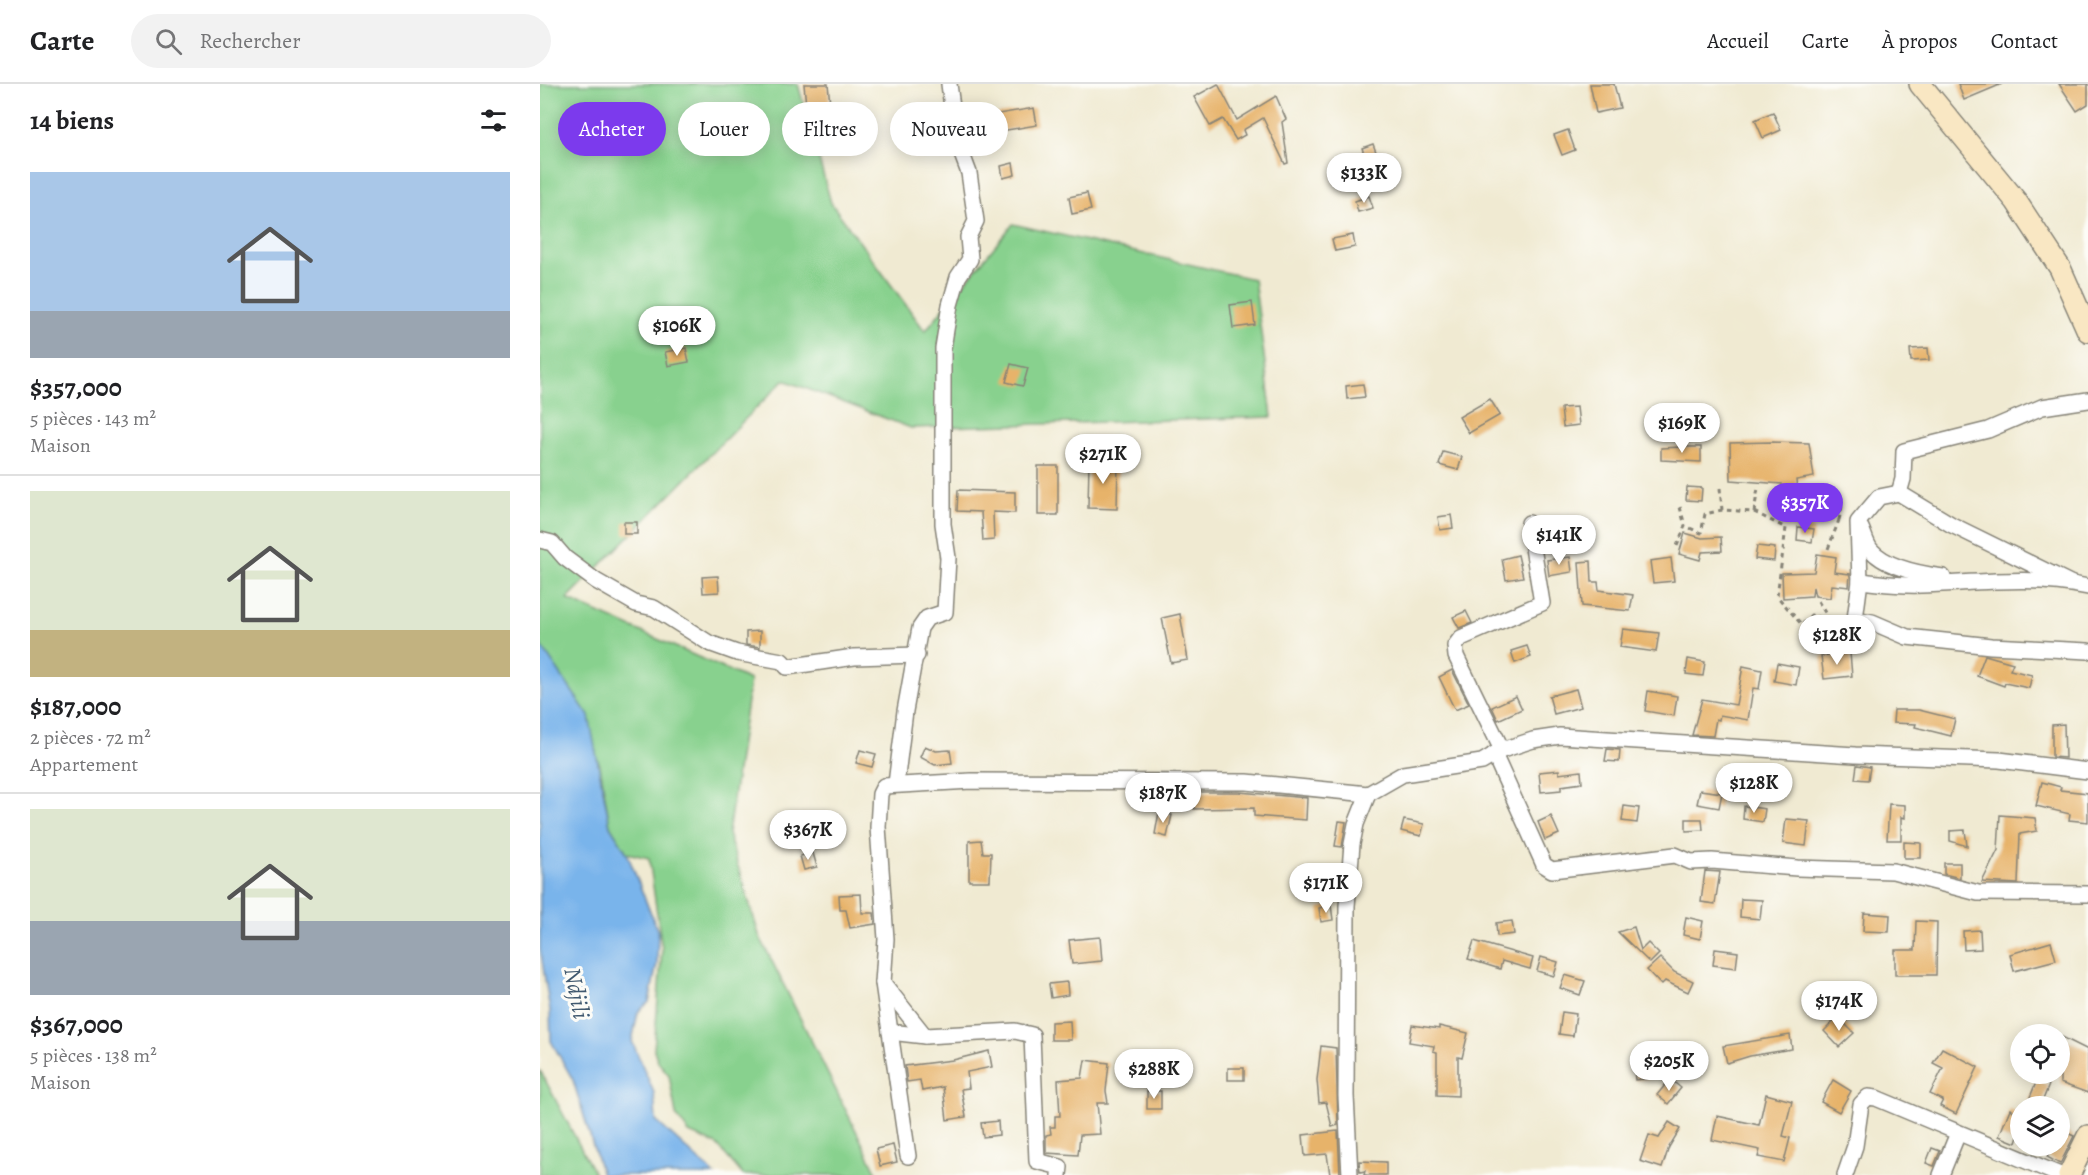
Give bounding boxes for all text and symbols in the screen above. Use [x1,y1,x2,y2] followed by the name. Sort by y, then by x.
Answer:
[131,14,551,68] search box
[30,22,95,60] text: Carte
[152,25,185,58] icon: search
[200,26,301,56] text: Rechercher
[1707,27,1769,55] text: Accueil
[1802,27,1849,55] text: Carte
[1882,27,1958,55] text: À propos
[1991,27,2058,55] text: Contact
[558,102,666,156] chip: Acheter
[678,102,770,156] chip: Louer
[782,102,878,156] chip: Filtres
[890,102,1008,156] chip: Nouveau
[30,103,114,138] text: 14 biens
[477,104,510,137] icon: filters
[1322,153,1406,204] pin: $133K
[1341,159,1387,186] text: $133K
[216,211,324,319] icon: home
[635,306,719,357] pin: $106K
[652,312,702,339] text: $106K
[30,370,122,405] text: $357,000
[1640,403,1724,454] pin: $169K
[30,405,156,432] text: 5 pièces · 143 m²
[1658,409,1706,436] text: $169K
[30,432,91,459] text: Maison
[1061,434,1145,485] pin: $271K
[1079,440,1127,467] text: $271K
[1763,483,1847,534] pin: $357K
[1781,489,1829,516] text: $357K
[1517,515,1601,566] pin: $141K
[1536,521,1582,548] text: $141K
[216,530,324,638] icon: home
[1795,615,1879,666] pin: $128K
[1813,621,1861,648] text: $128K
[30,689,121,724] text: $187,000
[30,724,151,751] text: 2 pièces · 72 m²
[30,751,138,778] text: Appartement
[1712,763,1796,814] pin: $128K
[1730,769,1778,796] text: $128K
[1121,773,1205,824] pin: $187K
[1139,779,1187,806] text: $187K
[766,810,850,861] pin: $367K
[784,816,832,843] text: $367K
[216,848,324,956] icon: home
[1284,863,1368,914] pin: $171K
[1303,869,1349,896] text: $171K
[556,965,598,1021] water label: Ndjili
[1797,981,1881,1032] pin: $174K
[1815,987,1863,1014] text: $174K
[30,1007,123,1042] text: $367,000
[2010,1024,2070,1156] map controls
[2010,1024,2070,1084] button: locate
[1627,1041,1711,1092] pin: $205K
[30,1042,157,1069] text: 5 pièces · 138 m²
[1644,1047,1694,1074] text: $205K
[1112,1049,1196,1100] pin: $288K
[1128,1055,1180,1082] text: $288K
[30,1069,91,1096] text: Maison
[2010,1096,2070,1156] button: layers

